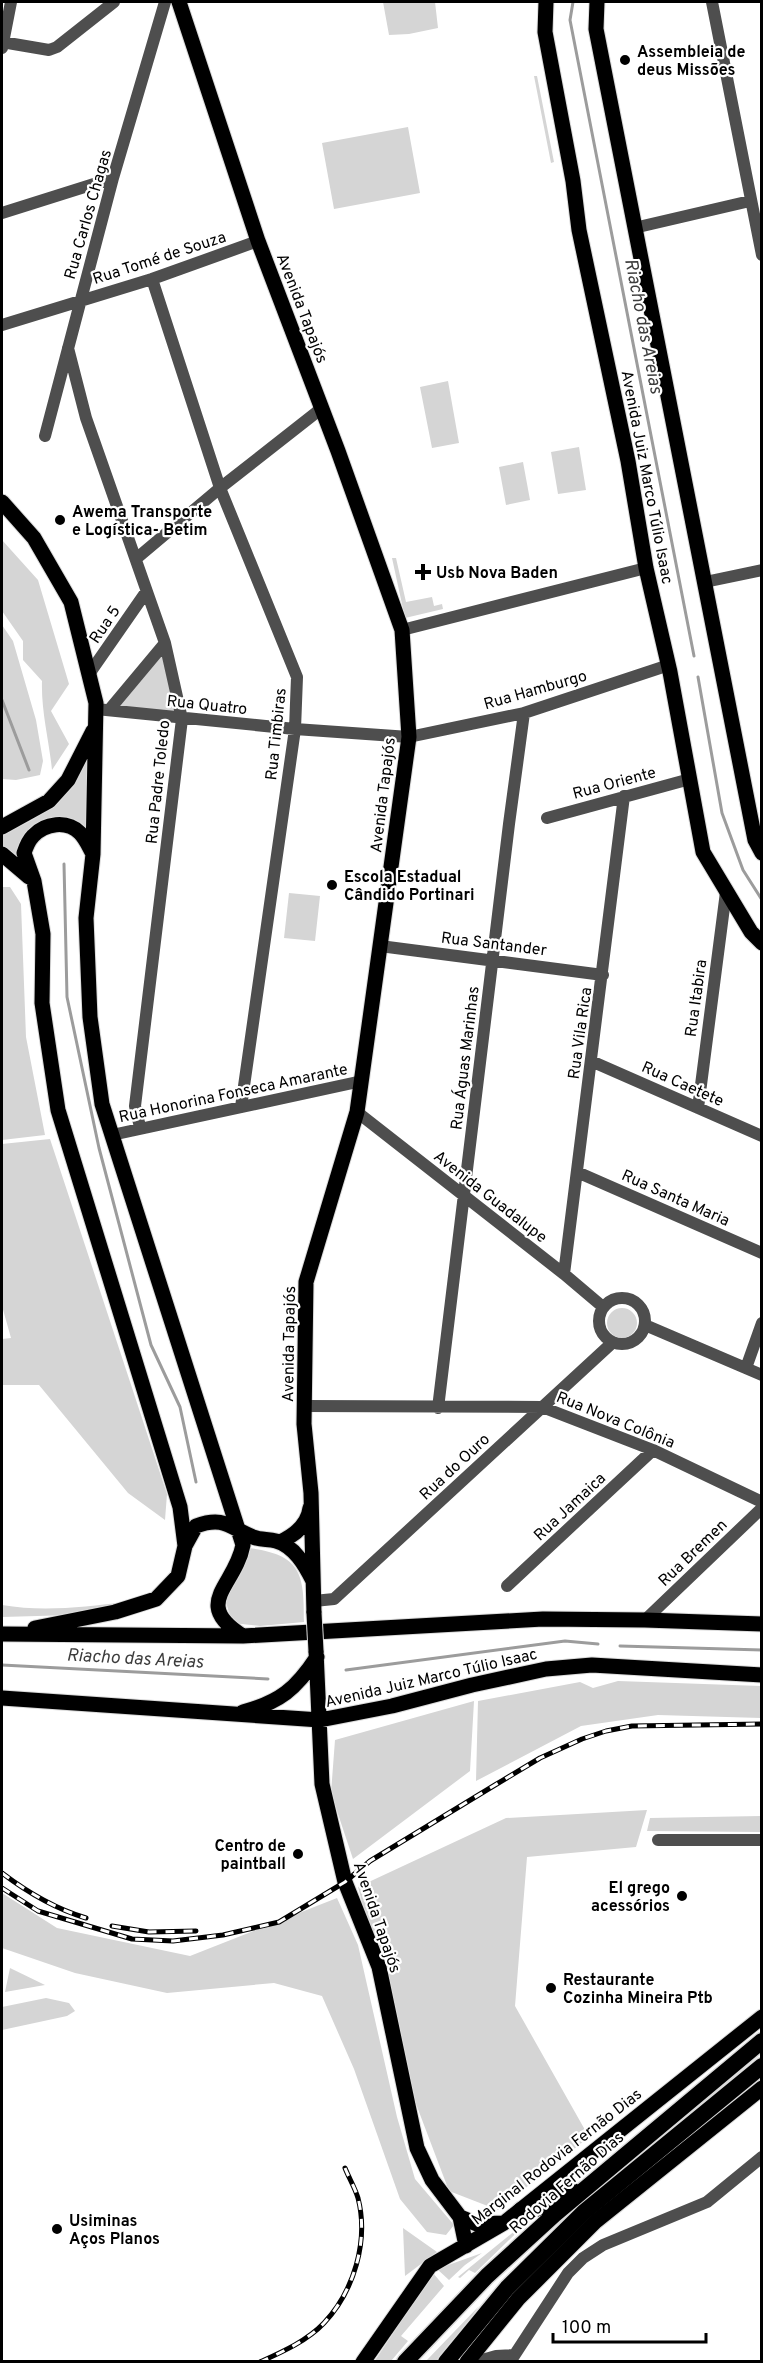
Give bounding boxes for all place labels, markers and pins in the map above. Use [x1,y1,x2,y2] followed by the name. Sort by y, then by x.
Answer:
[637,43,745,81] place label: Assembleia de deus Missões
[618,53,632,67] marker: Assembleia de deus Missões
[72,503,212,541] place label: Awema Transporte e Logística- Betim
[53,513,67,527] marker: Awema Transporte e Logística- Betim
[414,563,432,581] marker: Usb Nova Baden
[436,564,558,584] place label: Usb Nova Baden
[344,868,475,906] place label: Escola Estadual Cândido Portinari
[325,878,339,892] marker: Escola Estadual Cândido Portinari
[215,1837,286,1875] place label: Centro de paintball
[291,1847,305,1861] marker: Centro de paintball
[591,1879,670,1917] place label: El grego acessórios
[675,1889,689,1903] marker: El grego acessórios
[563,1971,713,2009] place label: Restaurante Cozinha Mineira Ptb
[544,1981,558,1995] marker: Restaurante Cozinha Mineira Ptb
[69,2212,160,2250] place label: Usiminas Aços Planos
[50,2222,64,2236] marker: Usiminas Aços Planos

